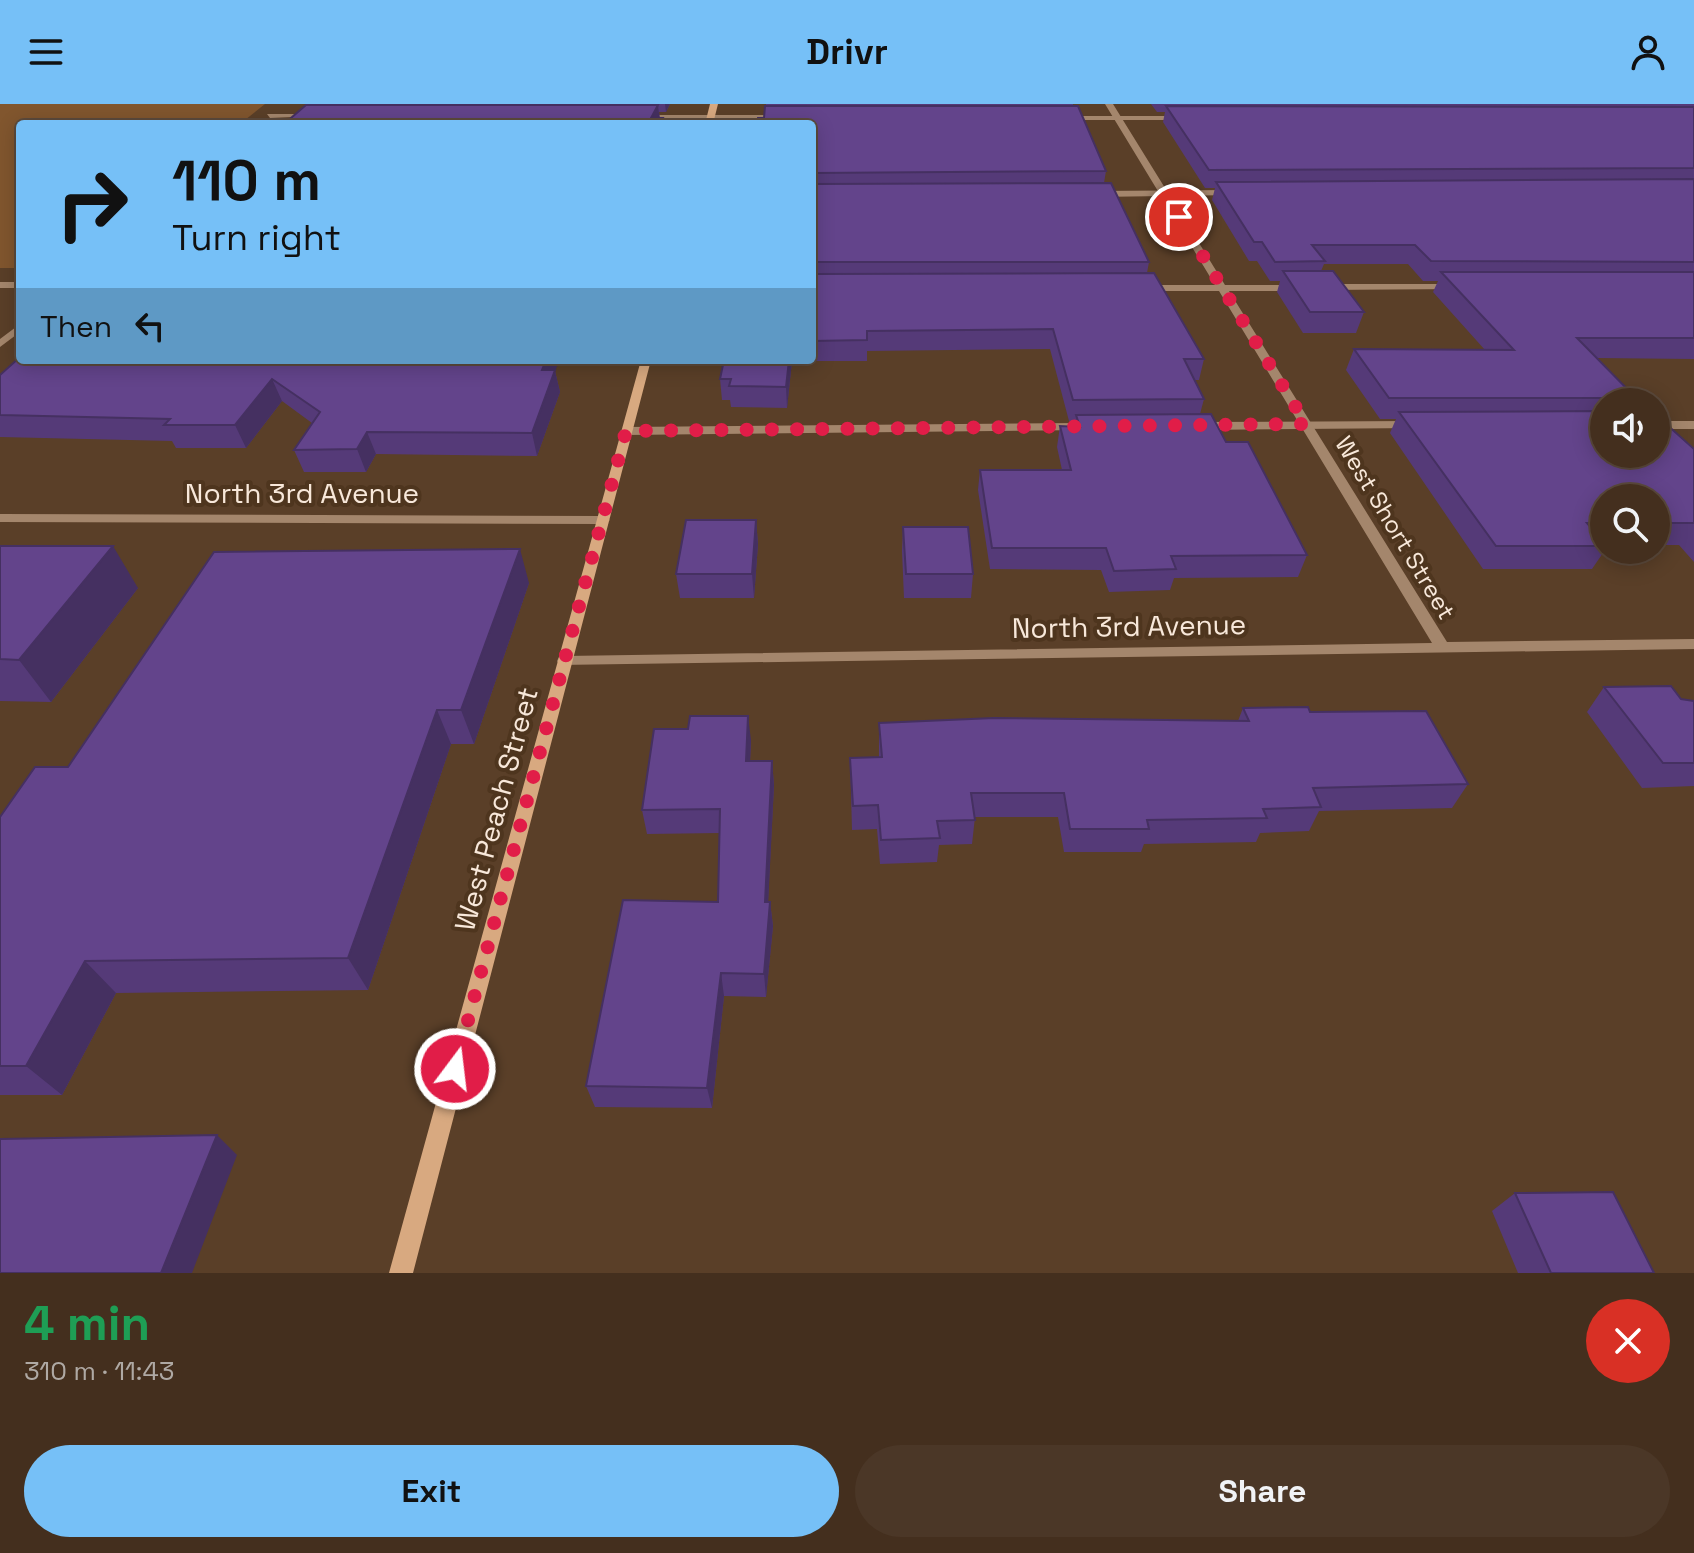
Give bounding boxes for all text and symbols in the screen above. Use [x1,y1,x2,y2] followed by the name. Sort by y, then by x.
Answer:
[806,29,888,75] text: Drivr
[24,30,68,74] icon: menu
[1626,30,1670,74] icon: person
[172,145,321,216] text: 110 m
[40,152,144,256] icon: right
[1145,183,1213,251] pin
[1157,195,1201,239] icon: arrive
[172,215,341,261] text: Turn right
[128,304,172,348] icon: left
[40,307,112,346] text: Then
[1590,388,1670,564] map controls
[1590,388,1670,468] button: sound
[1329,430,1462,625] street label: West Short Street
[185,475,419,511] street label: North 3rd Avenue
[1590,484,1670,564] button: search
[1012,606,1246,646] street label: North 3rd Avenue
[446,683,546,935] street label: West Peach Street
[413,1027,497,1111] position arrow
[24,1293,150,1354] text: 4 min
[1586,1299,1670,1383] button: close
[24,1354,174,1388] text: 310 m · 11:43
[24,1445,839,1537] button: Exit
[855,1445,1670,1537] button: Share

